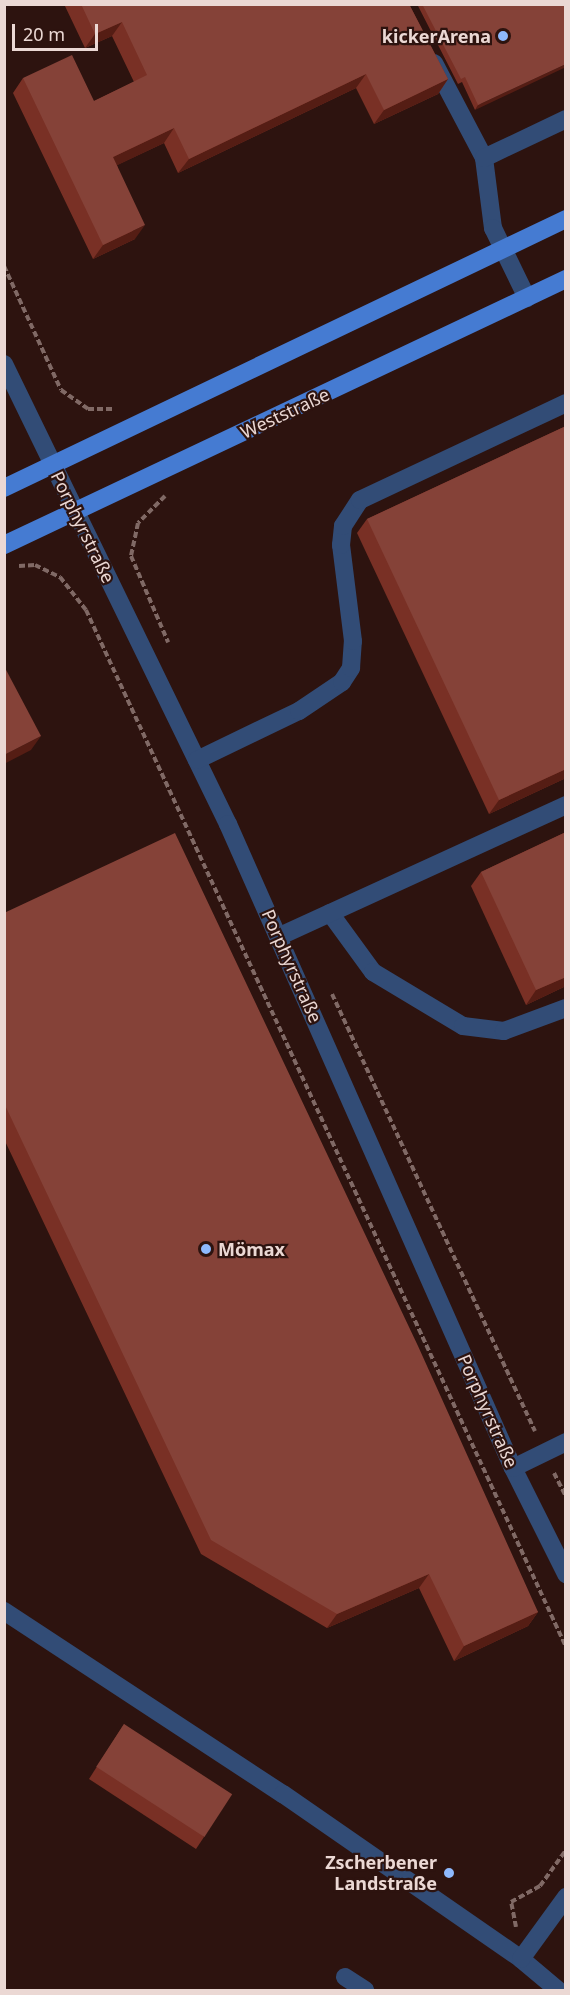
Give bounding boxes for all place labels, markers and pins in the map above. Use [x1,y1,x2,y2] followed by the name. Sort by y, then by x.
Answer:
[382,25,491,47] place label: kickerArena
[496,29,510,43] marker: kickerArena
[218,1238,285,1260] place label: Mömax
[199,1242,213,1256] marker: Mömax
[325,1852,437,1894] place label: Zscherbener Landstraße
[442,1866,456,1880] marker: Zscherbener Landstraße

